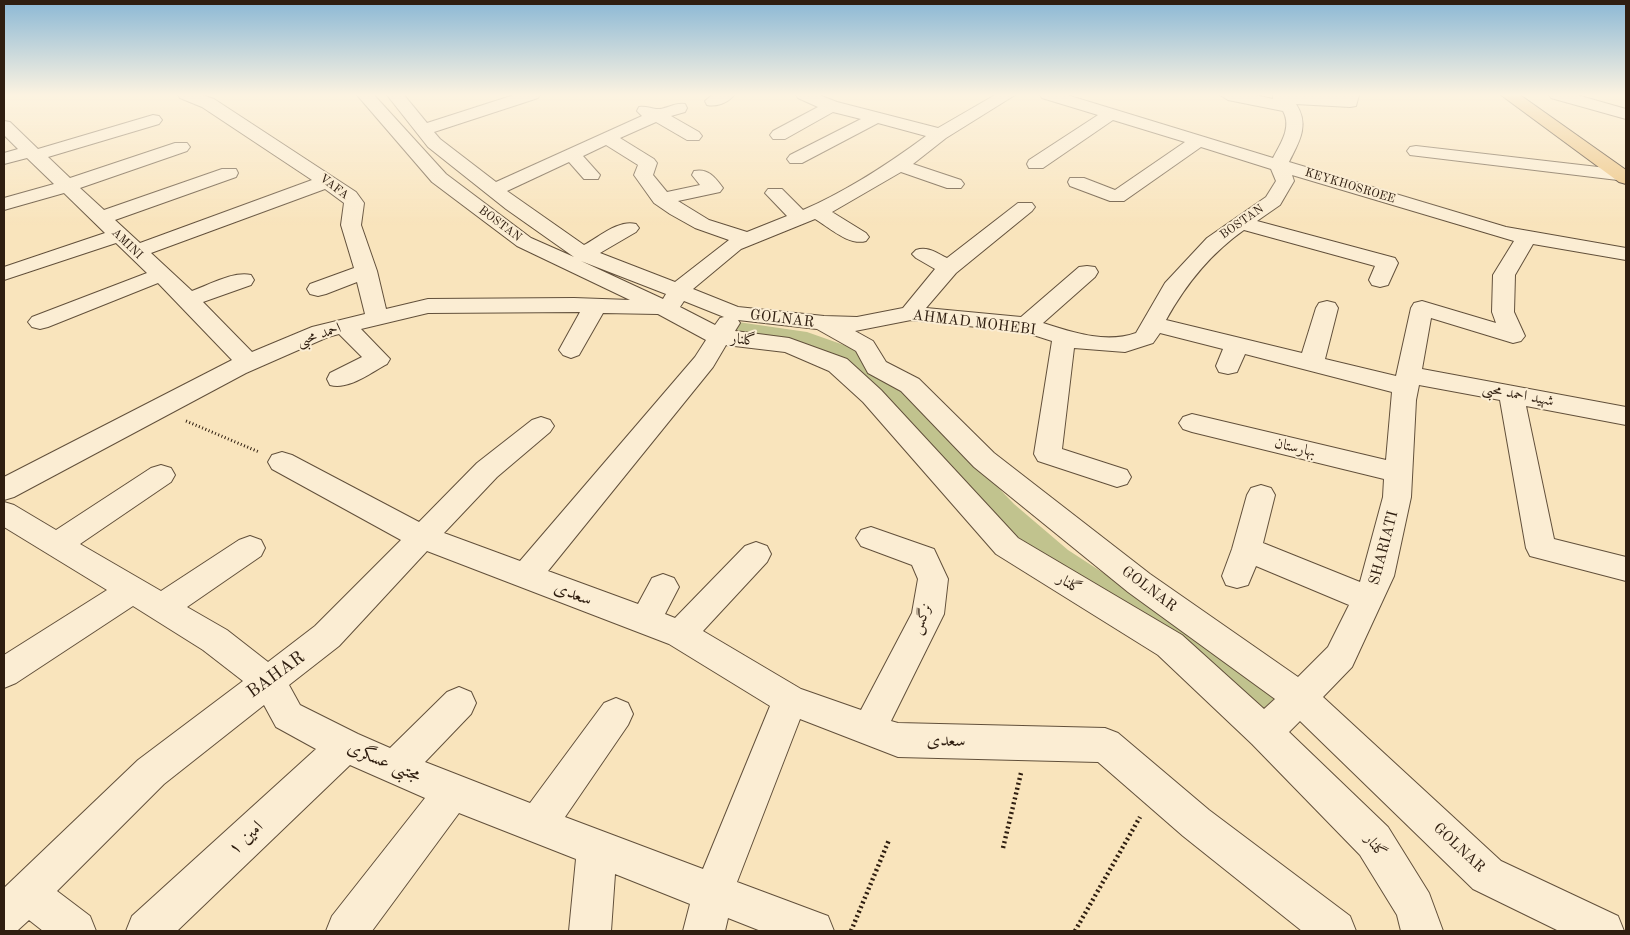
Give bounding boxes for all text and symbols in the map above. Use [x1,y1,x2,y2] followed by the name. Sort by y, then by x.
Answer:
[1303,165,1397,207] street label: KEYKHOSROEE
[317,171,351,203] street label: VAFA
[1217,202,1267,242] street label: BOSTAN
[476,203,524,245] street label: BOSTAN
[108,226,146,262] street label: AMINI
[749,306,815,332] street label: GOLNAR
[911,306,1037,340] street label: AHMAD MOHEBI
[295,319,343,351] street label: احمد محبی
[730,330,756,350] street label: گلنار
[1481,379,1555,411] street label: شهید احمد محبی
[1273,434,1317,462] street label: بهارستان
[1365,509,1403,587] street label: SHARIATI
[1118,562,1180,616] street label: GOLNAR
[1054,570,1084,598] street label: گلنار
[551,577,595,611] street label: سعدی
[908,601,936,637] street label: نرگس
[243,647,309,703] street label: BAHAR
[926,730,966,752] street label: سعدی
[344,737,424,787] street label: مجتبی عسگری
[224,816,268,860] street label: امین ۱
[1429,819,1489,877] street label: GOLNAR
[1360,831,1390,861] street label: گلنار

